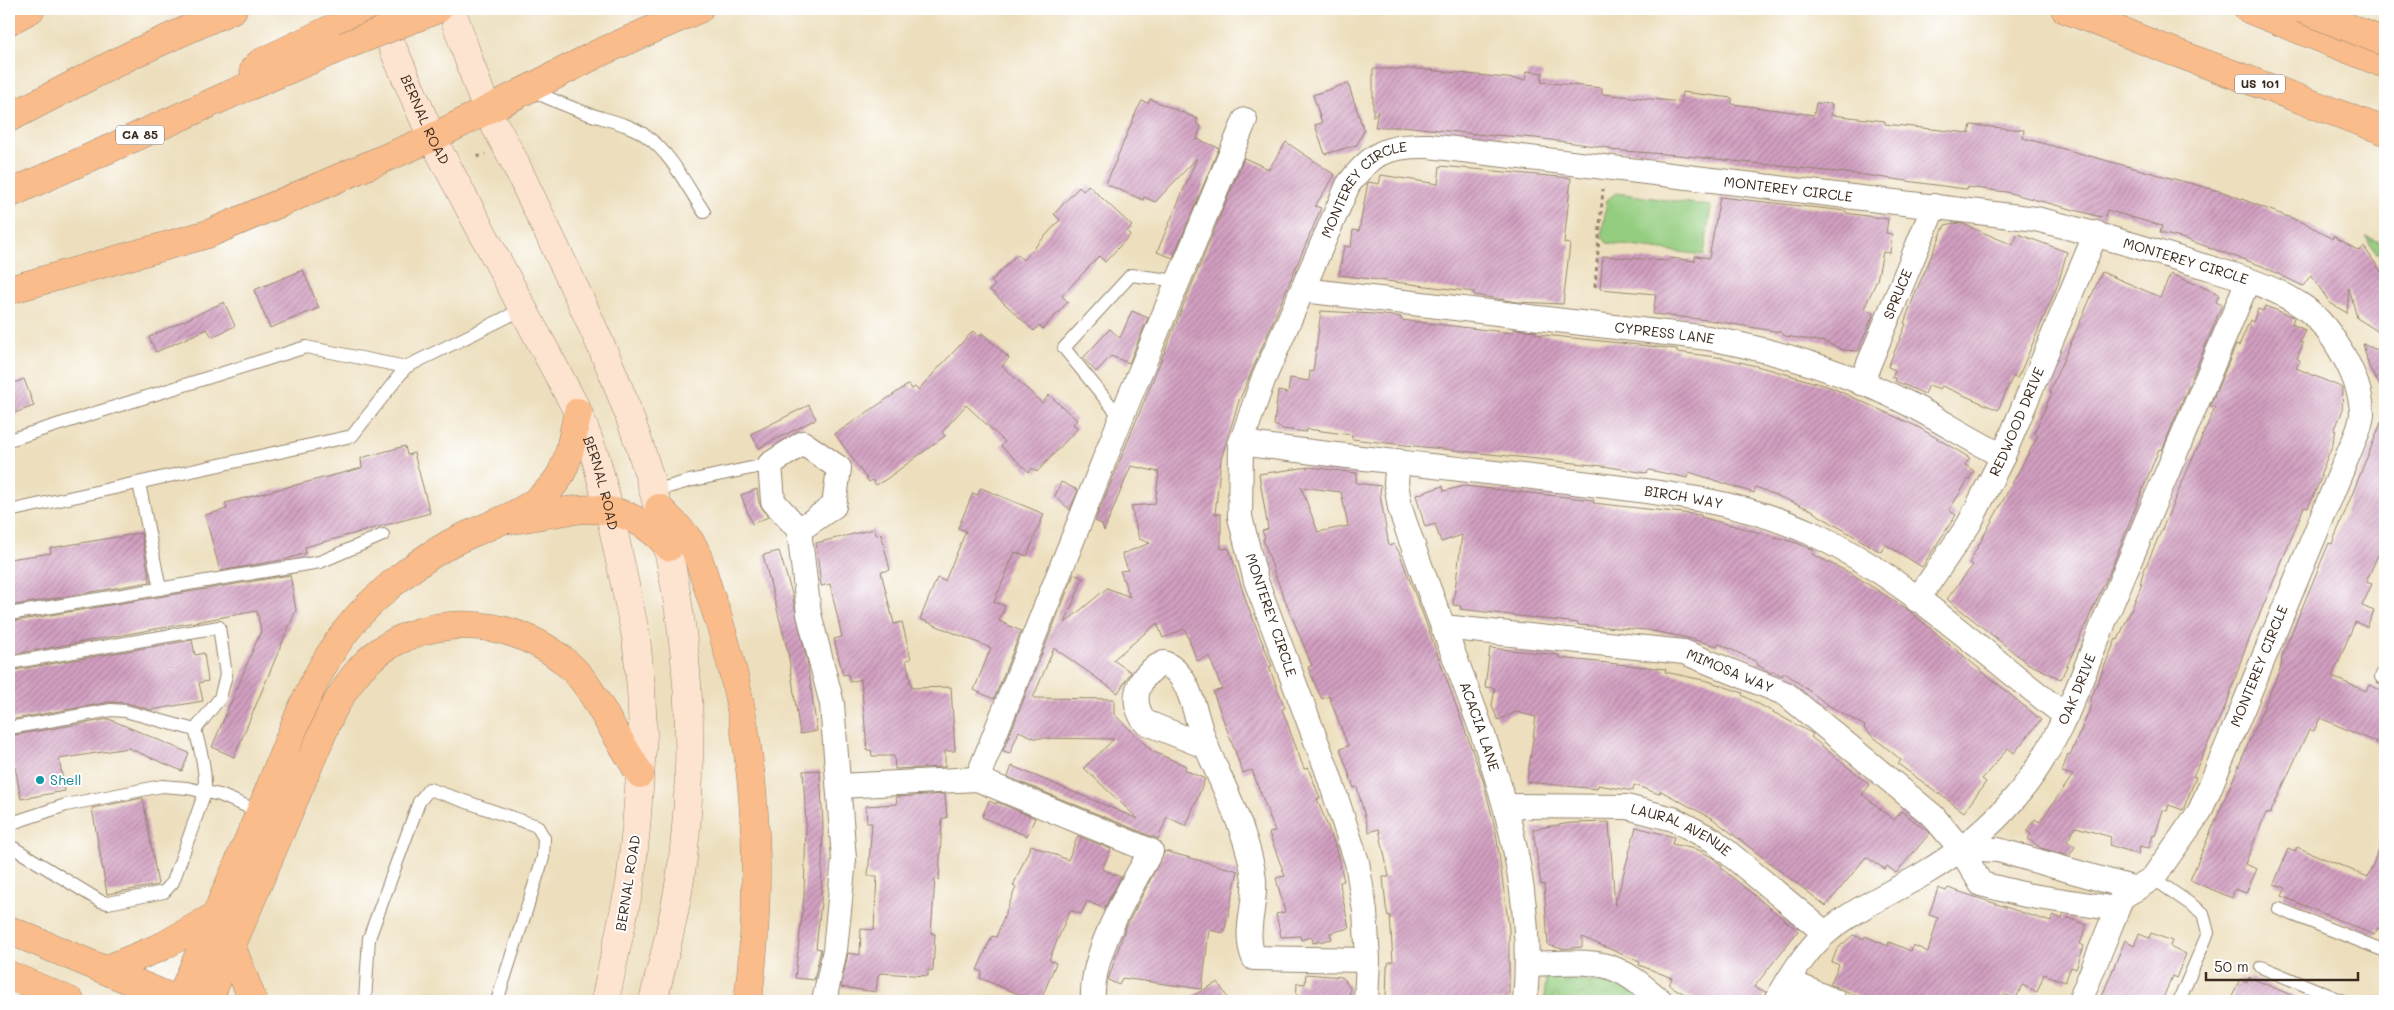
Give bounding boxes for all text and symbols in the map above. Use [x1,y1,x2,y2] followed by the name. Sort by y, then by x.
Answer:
[397,72,454,168] street label: BERNAL ROAD
[2235,74,2285,94] road number: US 101
[116,126,164,144] road number: CA 85
[1316,137,1408,241] street label: MONTEREY CIRCLE
[1723,172,1854,206] street label: MONTEREY CIRCLE
[2121,233,2251,288] street label: MONTEREY CIRCLE
[1878,266,1916,322] street label: SPRUCE
[1614,317,1716,348] street label: CYPRESS LANE
[1984,364,2048,479] street label: REDWOOD DRIVE
[579,433,623,532] street label: BERNAL ROAD
[1643,481,1725,513] street label: BIRCH WAY
[1241,551,1302,679] street label: MONTEREY CIRCLE
[2225,602,2292,729] street label: MONTEREY CIRCLE
[1684,644,1777,697] street label: MIMOSA WAY
[2053,651,2100,728] street label: OAK DRIVE
[1456,679,1504,773] street label: ACACIA LANE
[50,770,81,789] place label: Shell
[34,774,46,786] marker: Shell
[1629,798,1736,860] street label: LAURAL AVENUE
[611,834,644,932] street label: BERNAL ROAD
[2206,950,2359,982] scale bar
[2214,956,2249,976] text: 50 m

